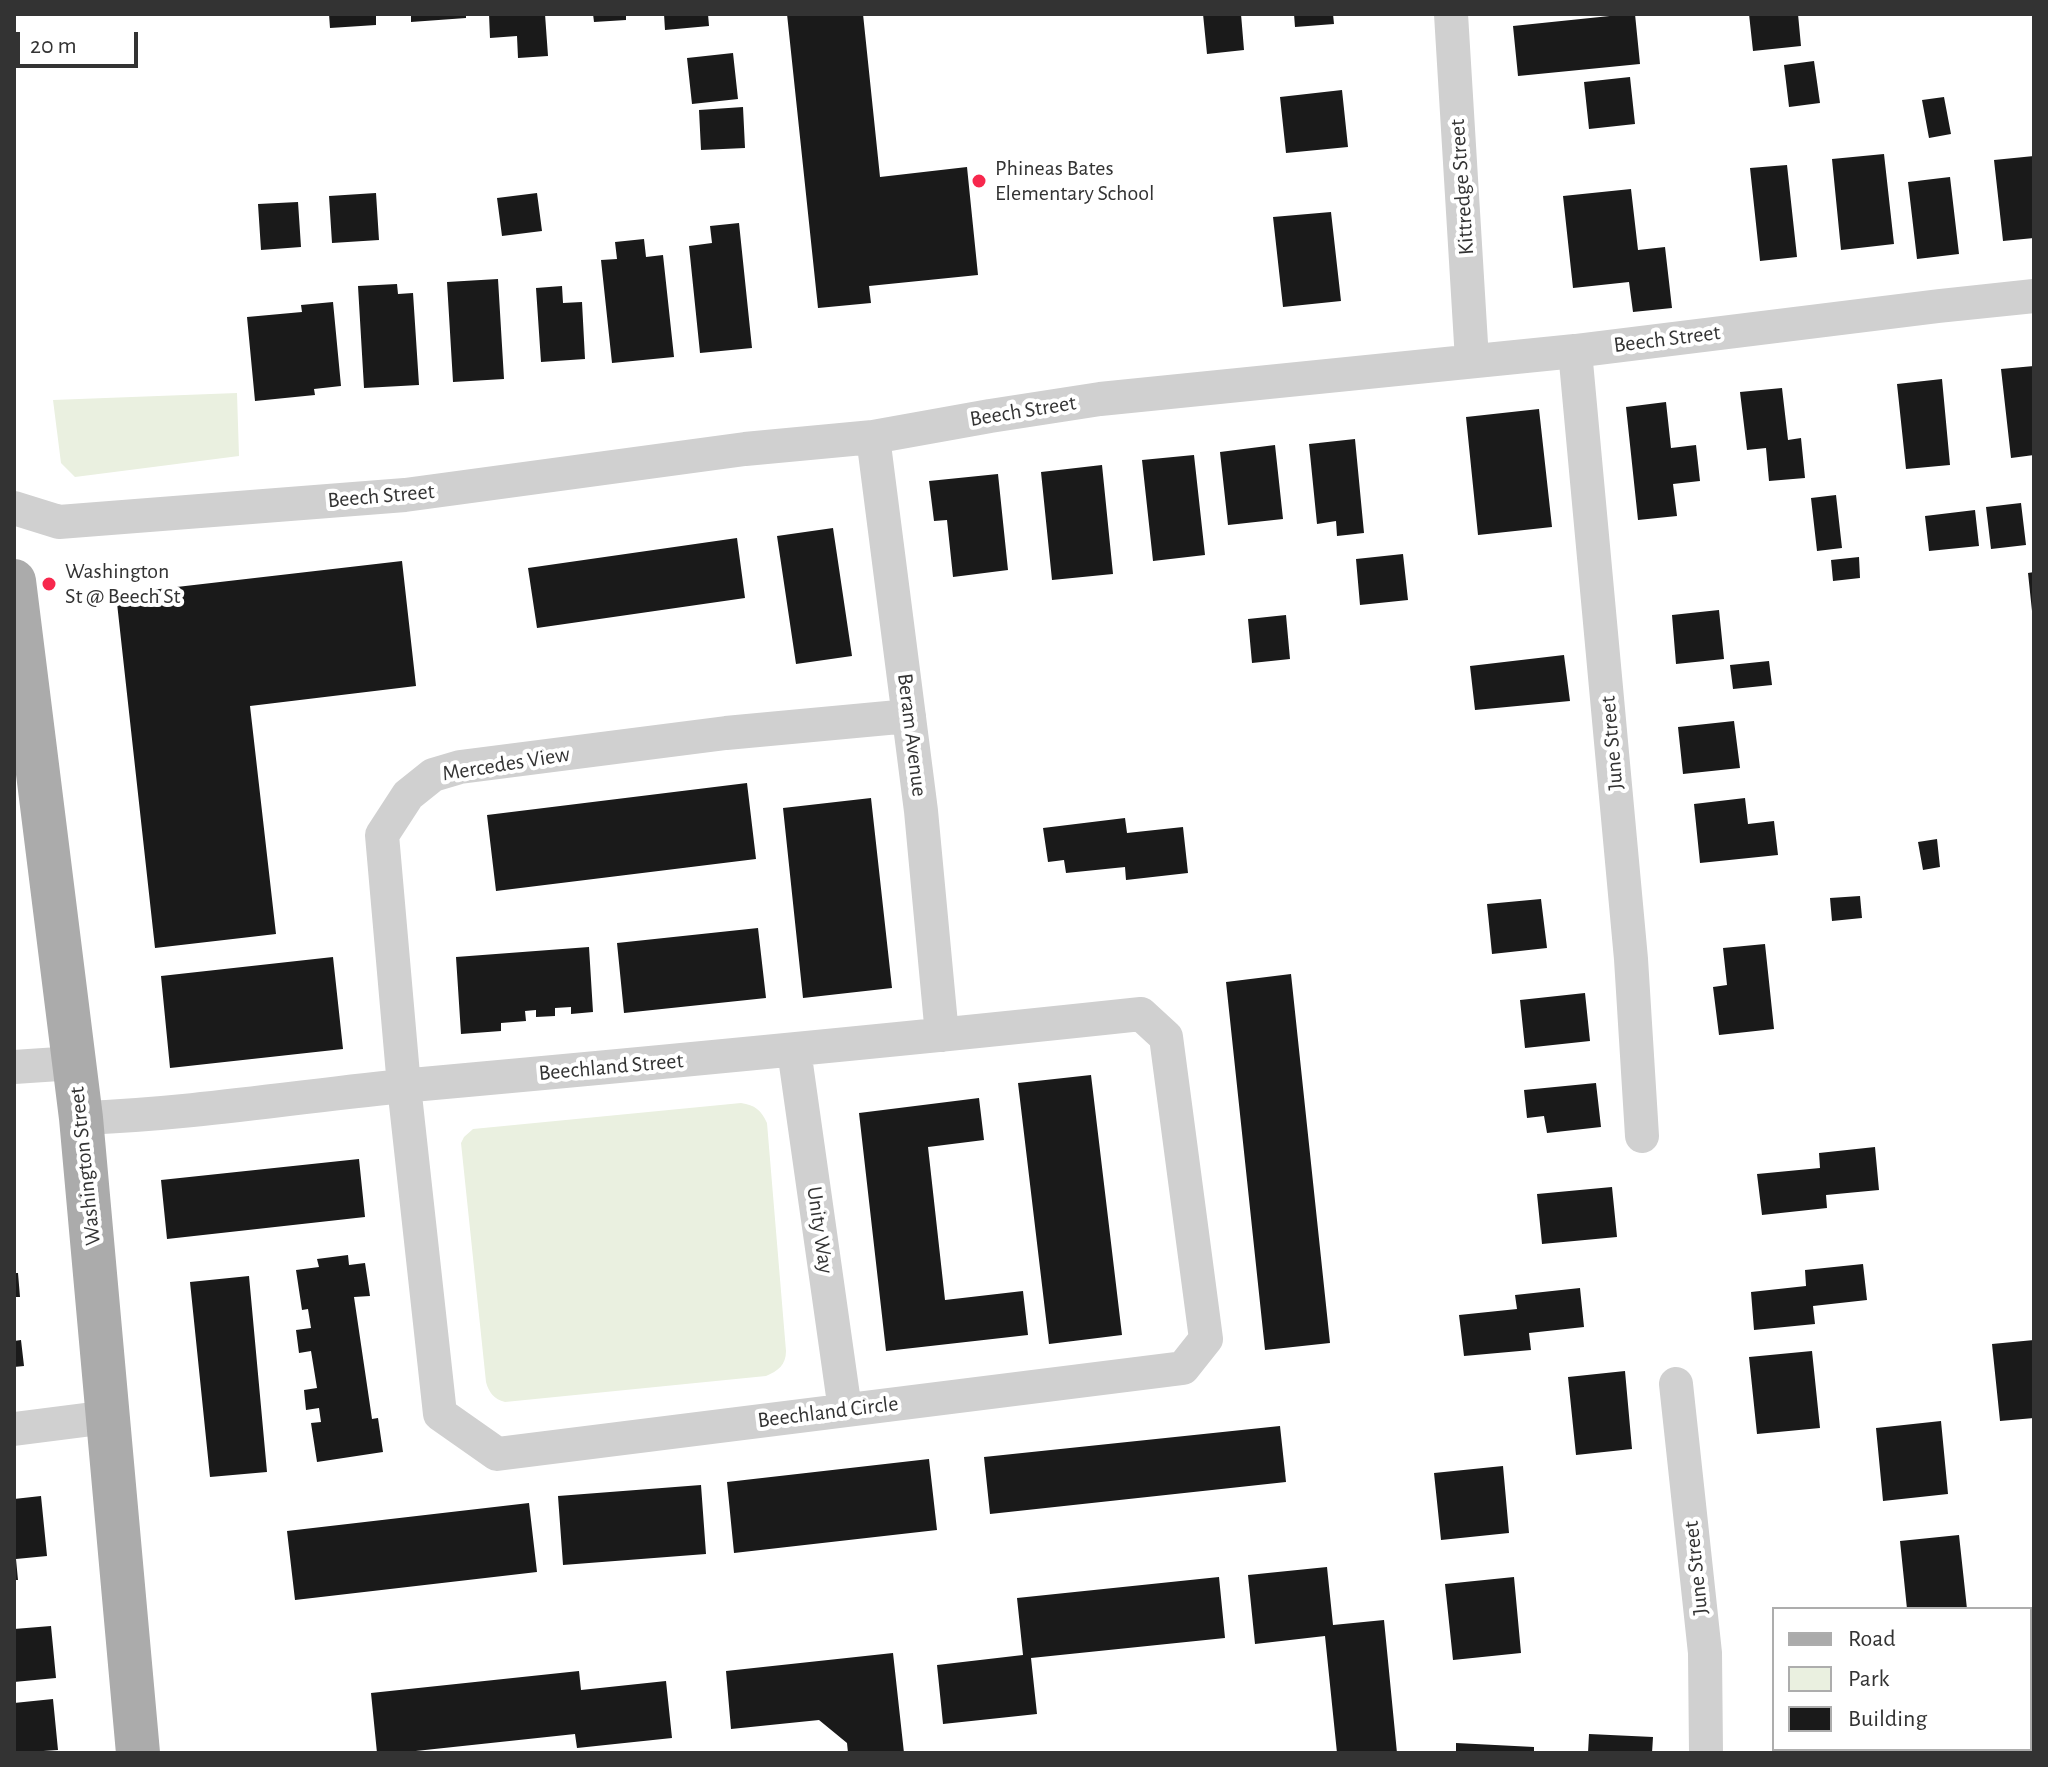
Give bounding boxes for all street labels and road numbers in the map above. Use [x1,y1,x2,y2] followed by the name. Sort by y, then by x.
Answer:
[1444,118,1480,256] street label: Kittredge Street
[1612,319,1722,359] street label: Beech Street
[968,390,1078,432] street label: Beech Street
[326,478,436,514] street label: Beech Street
[891,672,933,798] street label: Beram Avenue
[1595,695,1629,791] street label: June Street
[440,741,572,787] street label: Mercedes View
[537,1048,685,1086] street label: Beechland Street
[64,1085,106,1247] street label: Washington Street
[801,1185,839,1275] street label: Unity Way
[756,1390,900,1434] street label: Beechland Circle
[1678,1520,1714,1616] street label: June Street

